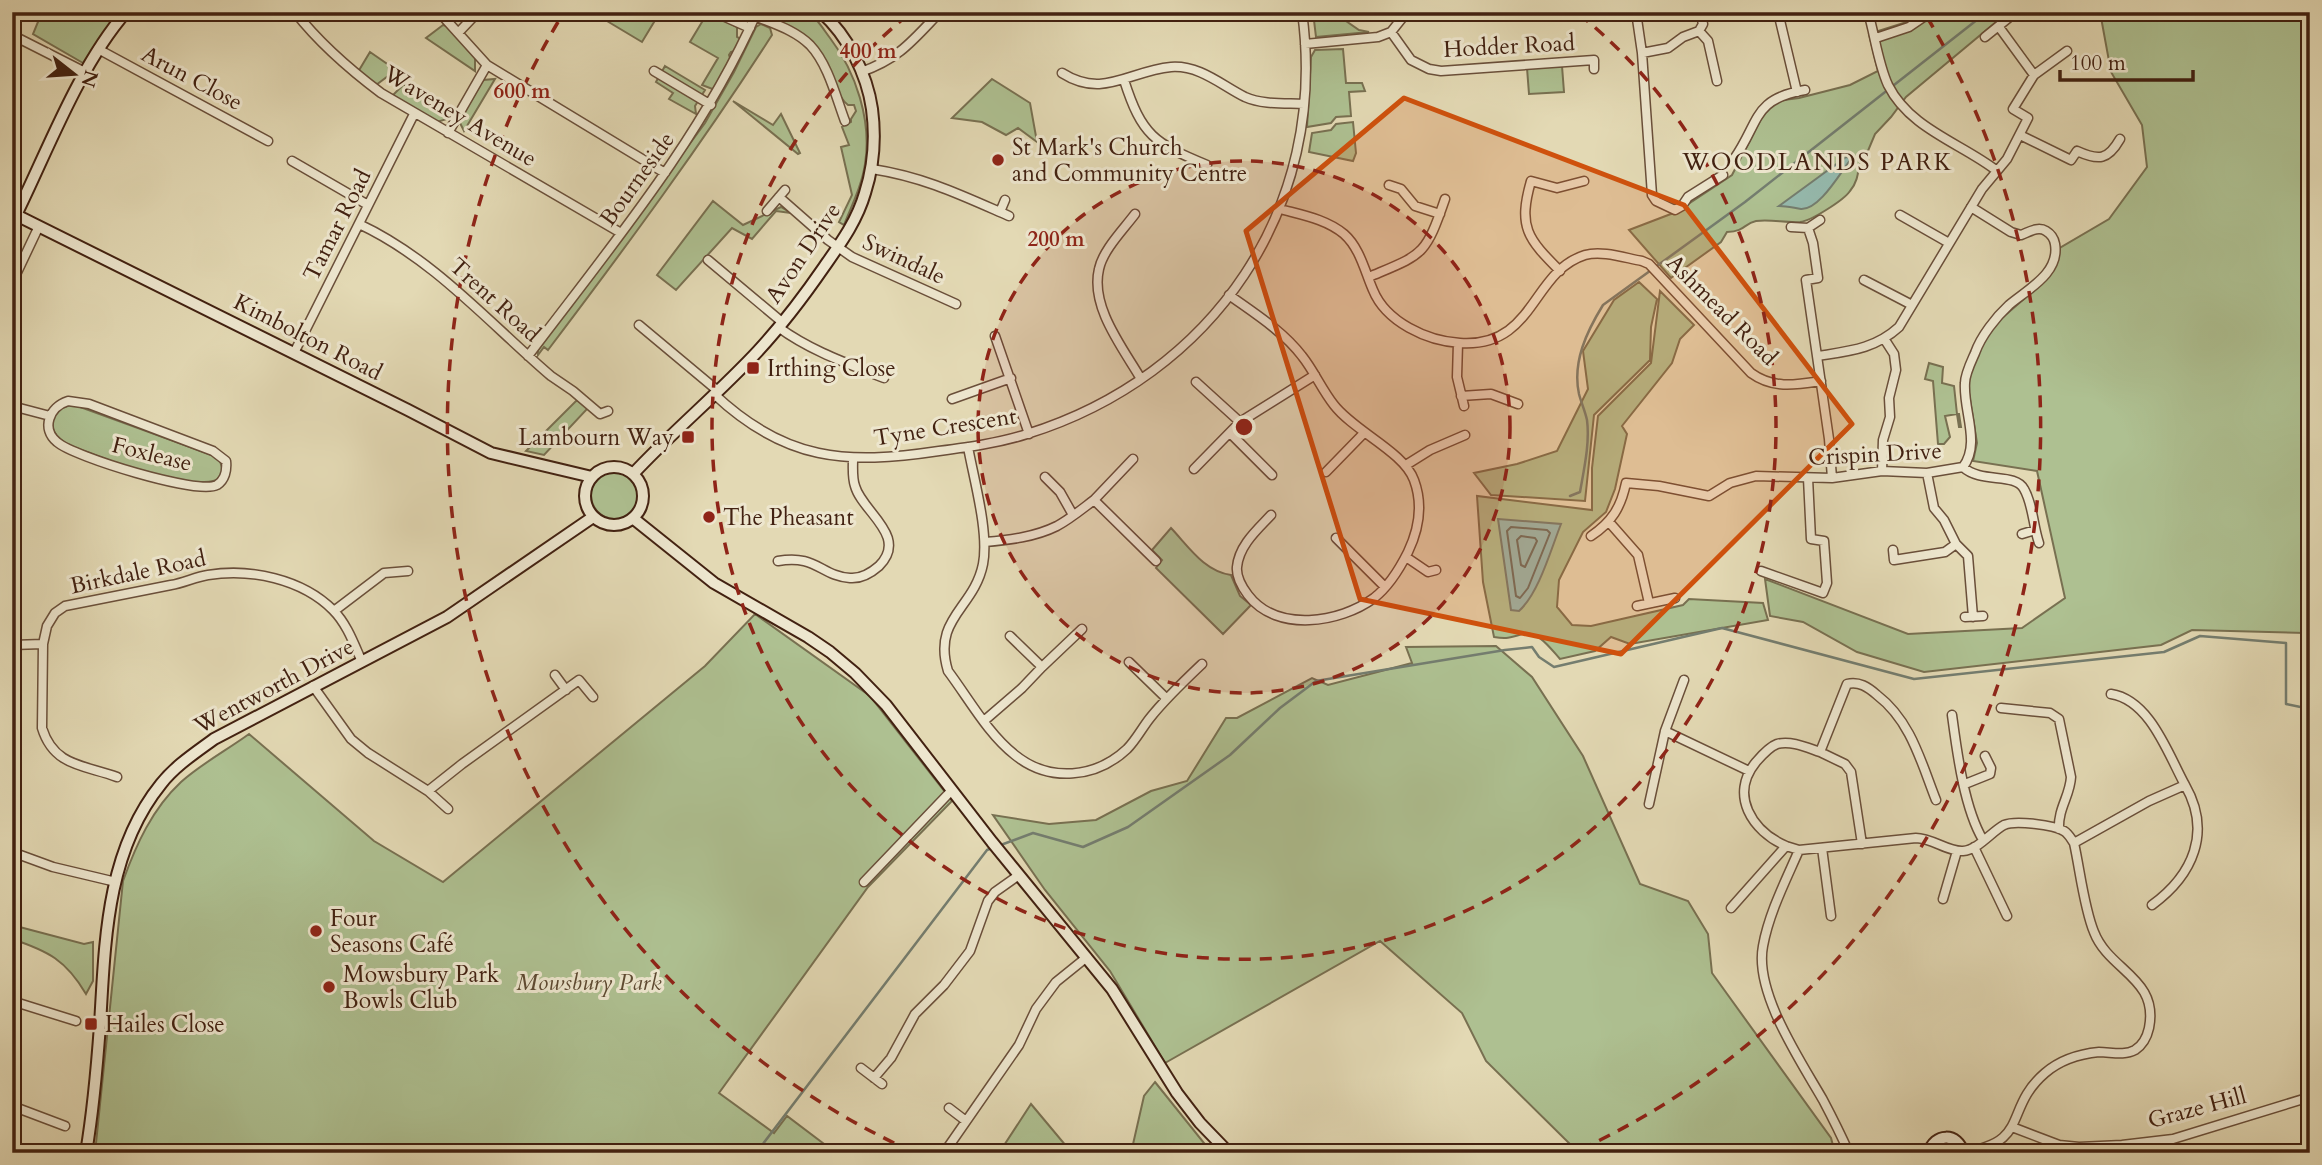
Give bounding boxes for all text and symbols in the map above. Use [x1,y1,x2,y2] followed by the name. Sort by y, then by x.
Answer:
[1442,27,1576,65] street label: Hodder Road
[839,37,897,66] text: 400 m
[38,38,108,108] north arrow
[136,38,248,118] street label: Arun Close
[2060,38,2192,82] scale bar
[2070,49,2126,78] text: 100 m
[377,57,542,174] street label: Waveney Avenue
[74,67,104,91] text: N
[493,77,551,106] text: 600 m
[592,126,682,232] street label: Bourneside
[1012,132,1247,189] place label: St Mark's Church and Community Centre
[1681,146,1954,179] district label: WOODLANDS PARK
[990,152,1006,168] marker: St Mark's Church and Community Centre
[296,163,379,286] street label: Tamar Road
[758,197,848,309] street label: Avon Drive
[1027,225,1085,254] text: 200 m
[858,226,950,292] street label: Swindale
[1660,248,1785,373] street label: Ashmead Road
[443,251,548,350] street label: Trent Road
[228,286,388,388] street label: Kimbolton Road
[767,353,896,384] place label: Irthing Close
[745,360,761,376] marker: Irthing Close
[871,400,1019,454] street label: Tyne Crescent
[1232,415,1256,439] centre of rings
[518,422,674,453] place label: Lambourn Way
[109,429,195,479] street label: Foxlease
[680,429,696,445] marker: Lambourn Way
[1807,435,1943,473] street label: Crispin Drive
[723,502,854,533] place label: The Pheasant
[701,509,717,525] marker: The Pheasant
[67,542,209,602] street label: Birkdale Road
[188,631,359,742] street label: Wentworth Drive
[330,903,454,960] place label: Four Seasons Café
[308,923,324,939] marker: Four Seasons Café
[343,959,500,1016] place label: Mowsbury Park Bowls Club
[516,967,662,998] park label: Mowsbury Park
[321,979,337,995] marker: Mowsbury Park Bowls Club
[105,1009,225,1040] place label: Hailes Close
[83,1016,99,1032] marker: Hailes Close
[2144,1080,2250,1136] street label: Graze Hill

